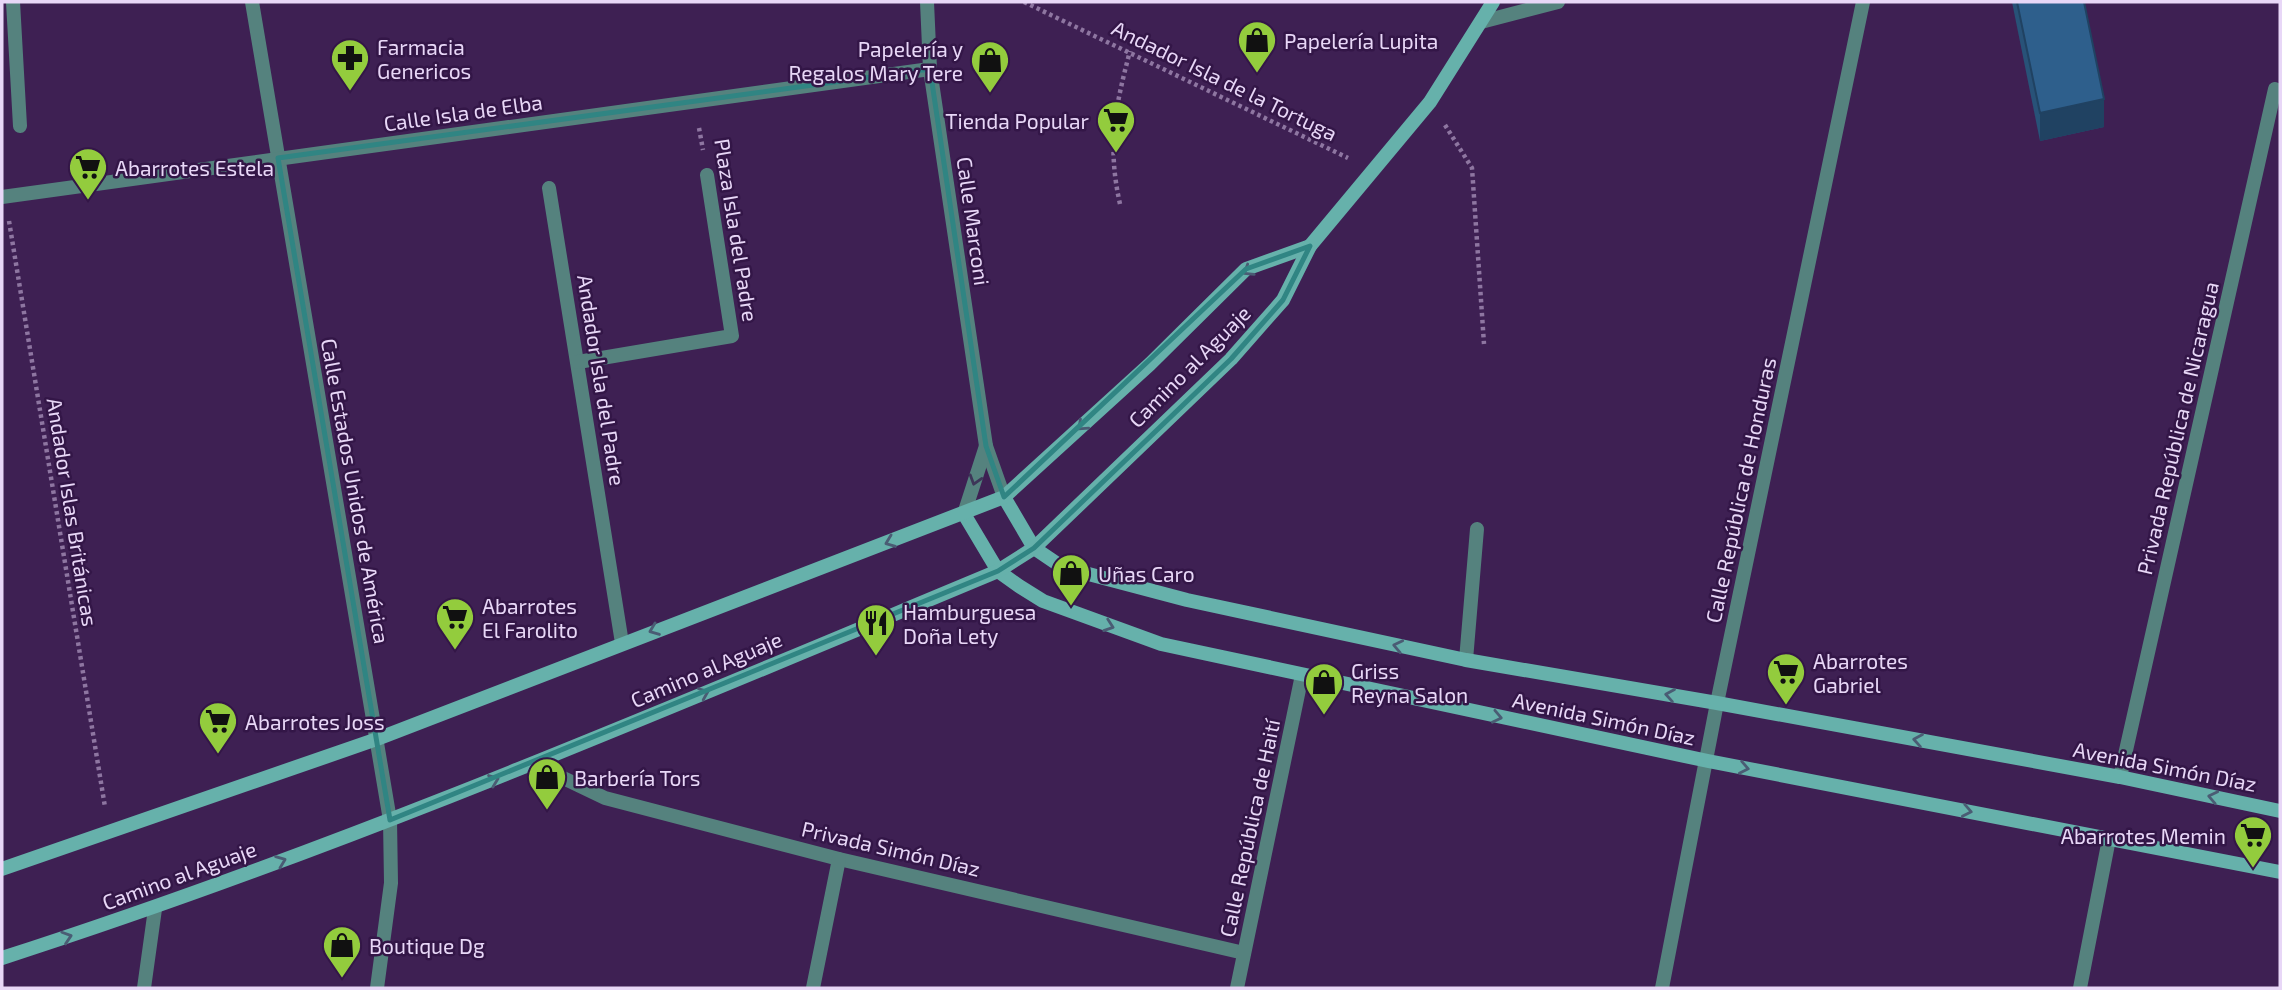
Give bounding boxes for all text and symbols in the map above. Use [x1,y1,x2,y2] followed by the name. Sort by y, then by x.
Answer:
[1108,15,1342,145] street label: Andador Isla de la Tortuga
[1236,19,1278,74] shop icon: Papelería Lupita
[1284,28,1438,53] place label: Papelería Lupita
[377,34,471,83] place label: Farmacia Genericos
[788,36,963,85] place label: Papelería y Regalos Mary Tere
[329,37,371,92] pharmacy icon: Farmacia Genericos
[969,39,1011,94] shop icon: Papelería y Regalos Mary Tere
[382,88,544,136] street label: Calle Isla de Elba
[1095,99,1137,154] supermarket icon: Tienda Popular
[945,108,1090,133] place label: Tienda Popular
[710,137,764,323] street label: Plaza Isla del Padre
[67,146,109,201] supermarket icon: Abarrotes Estela
[115,155,274,180] place label: Abarrotes Estela
[953,155,995,287] street label: Calle Marconi
[1242,263,1255,276] one-way arrow
[573,273,631,487] street label: Andador Isla del Padre
[2131,279,2223,577] street label: Privada República de Nicaragua
[1123,300,1256,433] street label: Camino al Aguaje
[317,336,395,646] street label: Calle Estados Unidos de América
[1700,355,1780,625] street label: Calle República de Honduras
[43,396,103,628] street label: Andador Islas Británicas
[1077,418,1090,430] one-way arrow
[969,473,983,486] one-way arrow
[885,534,897,548] one-way arrow
[1050,552,1092,607] shop icon: Uñas Caro
[1098,561,1195,586] place label: Uñas Caro
[482,593,578,642] place label: Abarrotes El Farolito
[434,596,476,651] supermarket icon: Abarrotes El Farolito
[903,599,1036,648] place label: Hamburguesa Doña Lety
[855,602,897,657] restaurant icon: Hamburguesa Doña Lety
[1103,618,1115,632] one-way arrow
[649,622,661,636] one-way arrow
[626,626,786,713] street label: Camino al Aguaje
[1392,639,1404,654] one-way arrow
[1813,648,1908,697] place label: Abarrotes Gabriel
[1765,651,1807,706] supermarket icon: Abarrotes Gabriel
[1351,658,1468,707] place label: Griss Reyna Salon
[1303,661,1345,716] shop icon: Griss Reyna Salon
[1510,686,1698,750] street label: Avenida Simón Díaz
[697,688,709,702] one-way arrow
[1664,688,1676,703] one-way arrow
[197,700,239,755] supermarket icon: Abarrotes Joss
[1491,708,1503,723] one-way arrow
[245,709,385,734] place label: Abarrotes Joss
[1214,716,1284,939] street label: Calle República de Haití
[1912,733,1924,748] one-way arrow
[2071,736,2259,796] street label: Avenida Simón Díaz
[526,756,568,811] shop icon: Barbería Tors
[1738,760,1750,775] one-way arrow
[574,765,700,790] place label: Barbería Tors
[487,774,499,788] one-way arrow
[2207,790,2219,805] one-way arrow
[1961,803,1973,818] one-way arrow
[2232,814,2274,869] supermarket icon: Abarrotes Memin
[799,815,983,881] street label: Privada Simón Díaz
[2061,823,2226,848] place label: Abarrotes Memin
[99,836,260,915] street label: Camino al Aguaje
[275,855,287,869] one-way arrow
[321,924,363,979] shop icon: Boutique Dg
[60,931,72,945] one-way arrow
[369,933,485,958] place label: Boutique Dg

